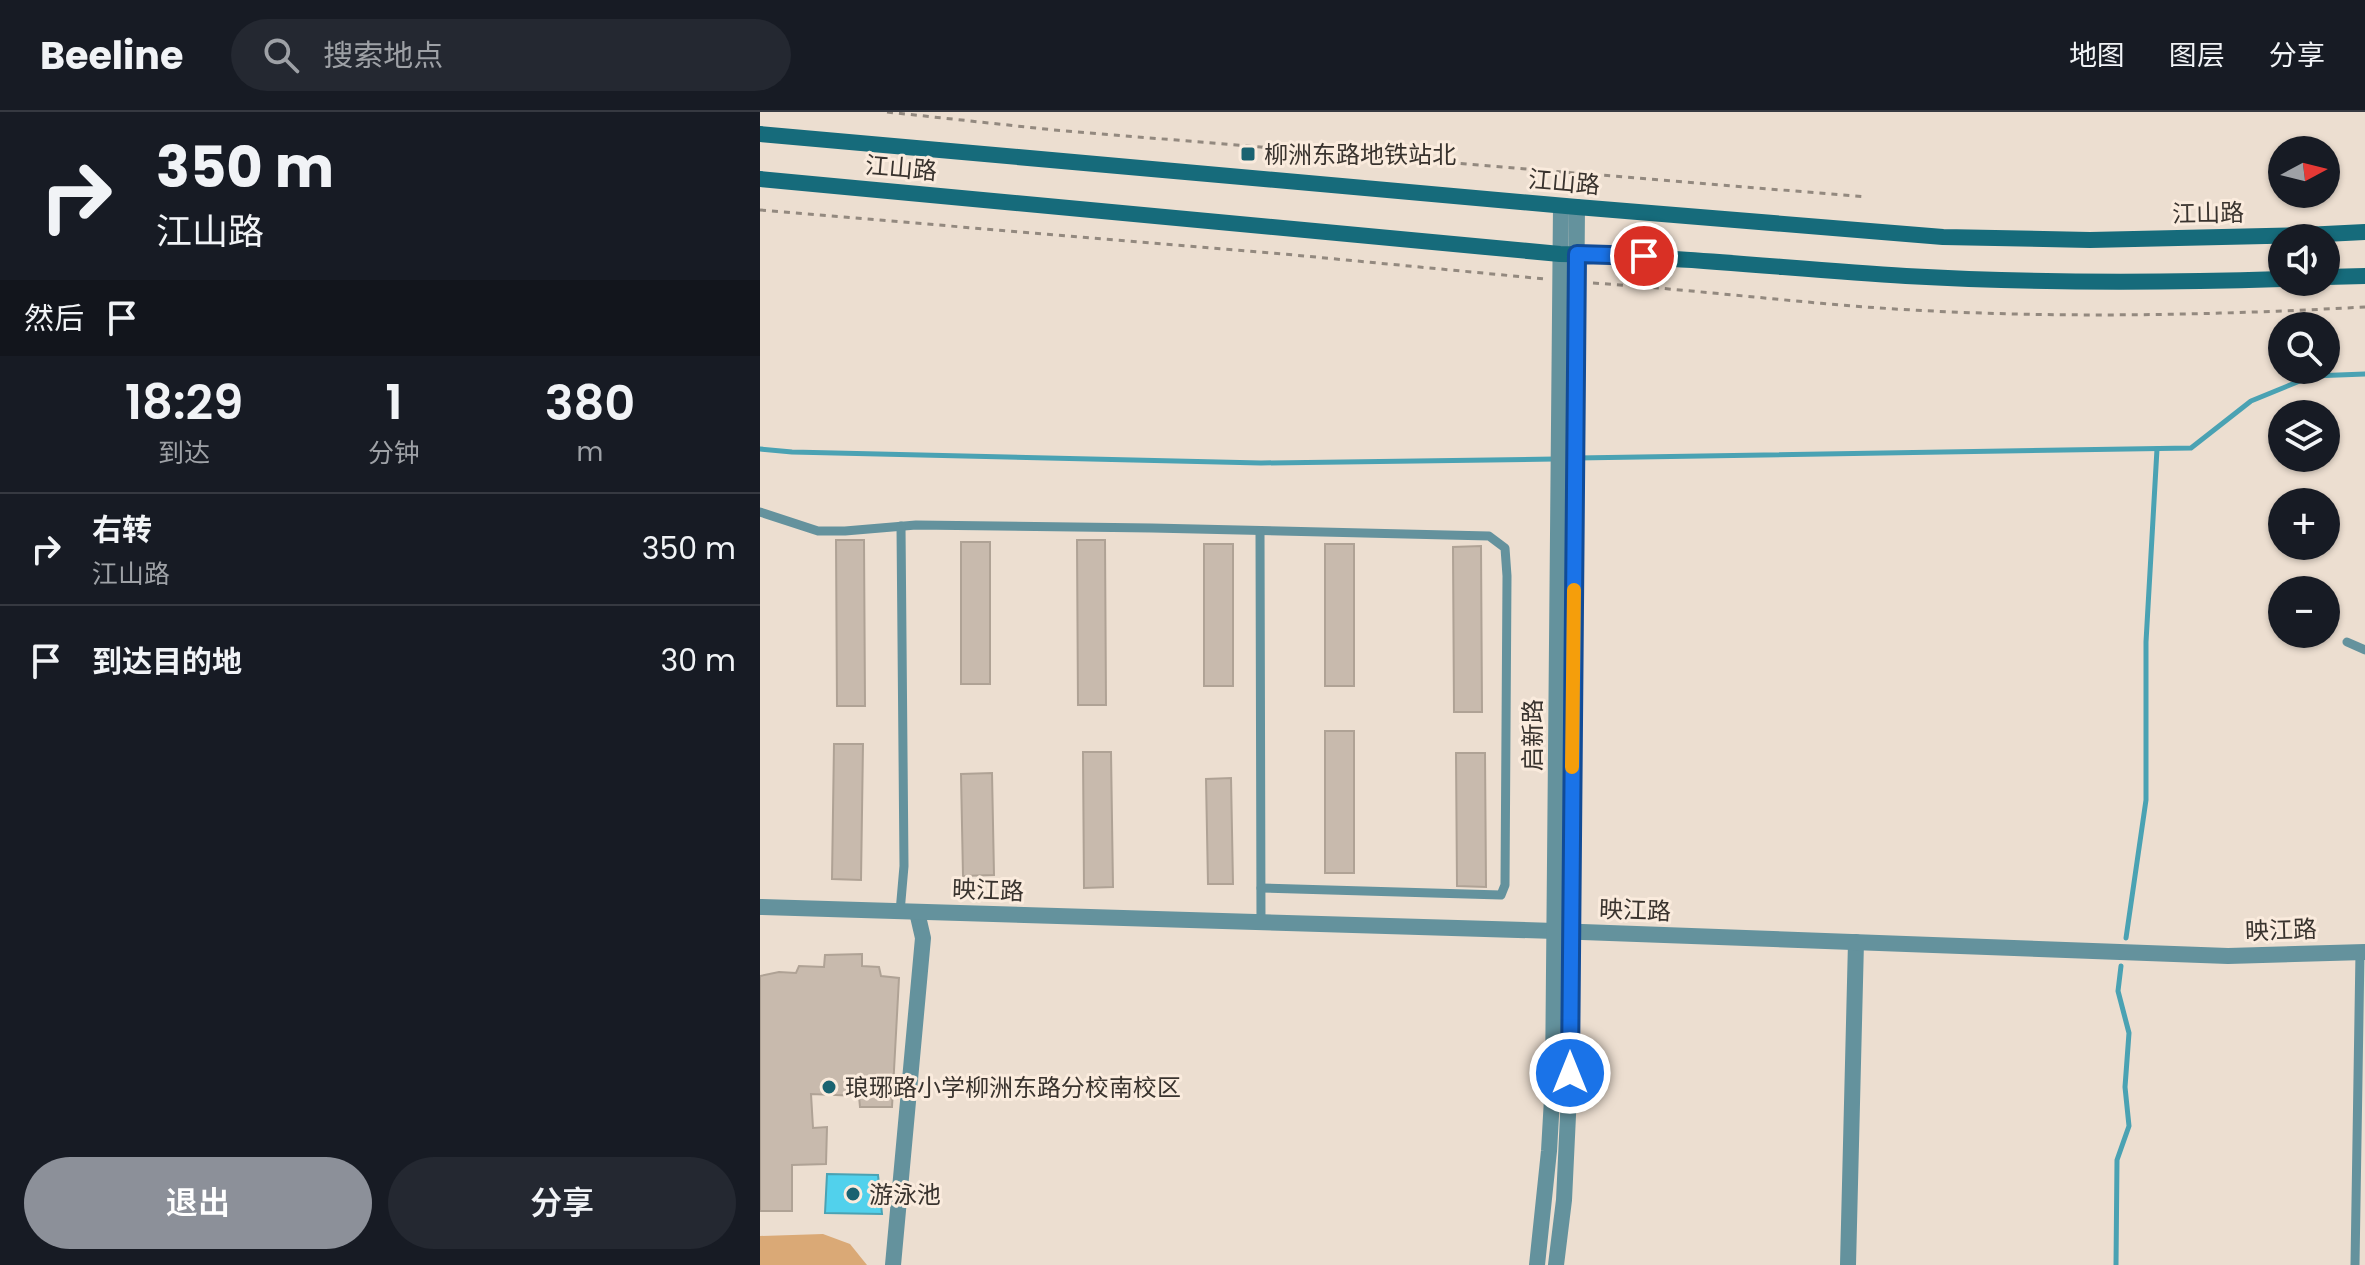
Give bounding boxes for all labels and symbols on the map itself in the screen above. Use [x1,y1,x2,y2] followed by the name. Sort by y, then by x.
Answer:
[2268,136,2340,208] north arrow
[1264,138,1456,171] place label: 柳洲东路地铁站北
[1239,145,1257,163] marker: 柳洲东路地铁站北
[864,148,938,188] street label: 江山路
[1527,162,1601,202] street label: 江山路
[2172,196,2244,230] street label: 江山路
[1610,222,1678,290] pin
[1516,699,1549,771] street label: 启新路
[951,872,1025,908] street label: 映江路
[1598,892,1672,928] street label: 映江路
[2244,912,2318,948] street label: 映江路
[1528,1031,1612,1115] position arrow
[845,1071,1181,1104] place label: 琅琊路小学柳洲东路分校南校区
[820,1078,838,1096] marker: 琅琊路小学柳洲东路分校南校区
[869,1178,941,1211] place label: 游泳池
[844,1185,862,1203] marker: 游泳池

